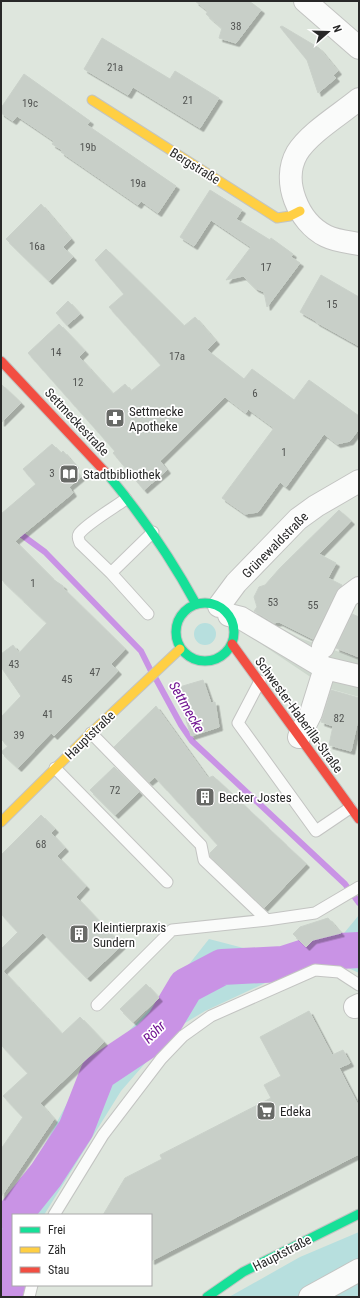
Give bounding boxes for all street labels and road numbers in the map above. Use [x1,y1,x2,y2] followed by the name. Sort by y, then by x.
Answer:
[167,145,223,187] street label: Bergstraße
[42,385,112,459] street label: Settmeckestraße
[239,509,311,581] street label: Grünewaldstraße
[252,654,346,776] street label: Schwester-Haberilla-Straße
[62,708,118,762] street label: Hauptstraße
[250,1232,314,1274] street label: Hauptstraße

